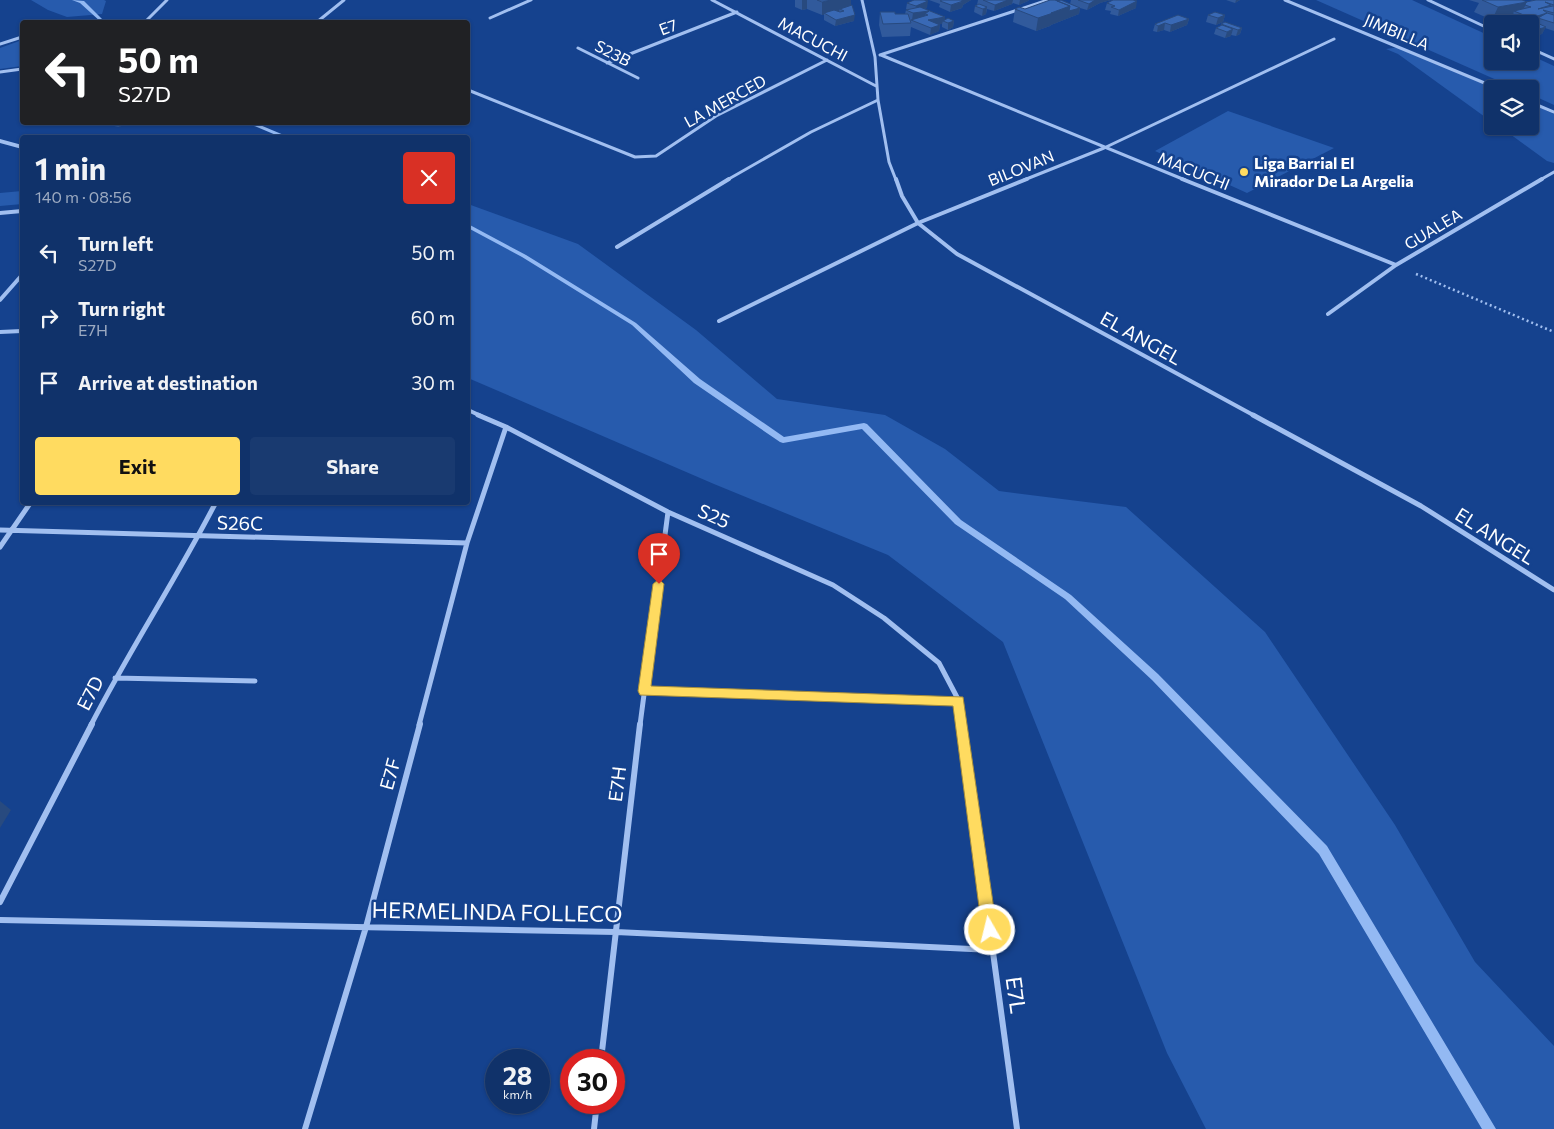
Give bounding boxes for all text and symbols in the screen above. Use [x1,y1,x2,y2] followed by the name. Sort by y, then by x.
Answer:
[1362,9,1432,54] street label: JIMBILLA
[775,12,851,65] street label: MACUCHI
[656,14,680,39] street label: E7
[1484,15,1539,135] map controls
[1484,15,1539,70] button: sound
[592,36,634,70] street label: S23B
[118,37,199,80] text: 50 m
[35,40,100,105] icon: left
[680,70,769,131] street label: LA MERCED
[118,80,171,107] text: S27D
[1484,80,1539,135] button: layers
[985,146,1057,189] street label: BILOVAN
[1155,148,1233,194] street label: MACUCHI
[35,149,106,186] text: 1 min
[403,152,455,204] button: close
[1254,153,1414,190] place label: Liga Barrial El Mirador De La Argelia
[1238,166,1250,178] marker: Liga Barrial El Mirador De La Argelia
[35,187,132,206] text: 140 m · 08:56
[1401,204,1465,253] street label: GUALEA
[78,232,153,255] text: Turn left
[35,239,63,267] icon: left
[411,241,455,264] text: 50 m
[78,255,116,274] text: S27D
[78,297,165,320] text: Turn right
[35,304,63,332] icon: right
[411,306,455,329] text: 60 m
[1097,306,1186,369] street label: EL ANGEL
[78,320,108,339] text: E7H
[35,369,63,397] icon: arrive
[78,371,258,394] text: Arrive at destination
[412,371,455,394] text: 30 m
[35,437,240,495] button: Exit
[250,437,455,495] button: Share
[695,498,734,533] street label: S25
[1451,502,1539,569] street label: EL ANGEL
[217,511,263,534] street label: S26C
[638,533,680,584] pin
[645,540,673,568] icon: arrive
[71,672,108,714] street label: E7D
[374,755,405,792] street label: E7F
[603,765,630,803] street label: E7H
[372,896,623,927] street label: HERMELINDA FOLLECO
[963,903,1015,955] position arrow
[1001,975,1032,1015] street label: E7L
[560,1049,625,1114] speed limit sign: 30
[503,1060,532,1090] text: 28
[503,1087,532,1101] text: km/h

